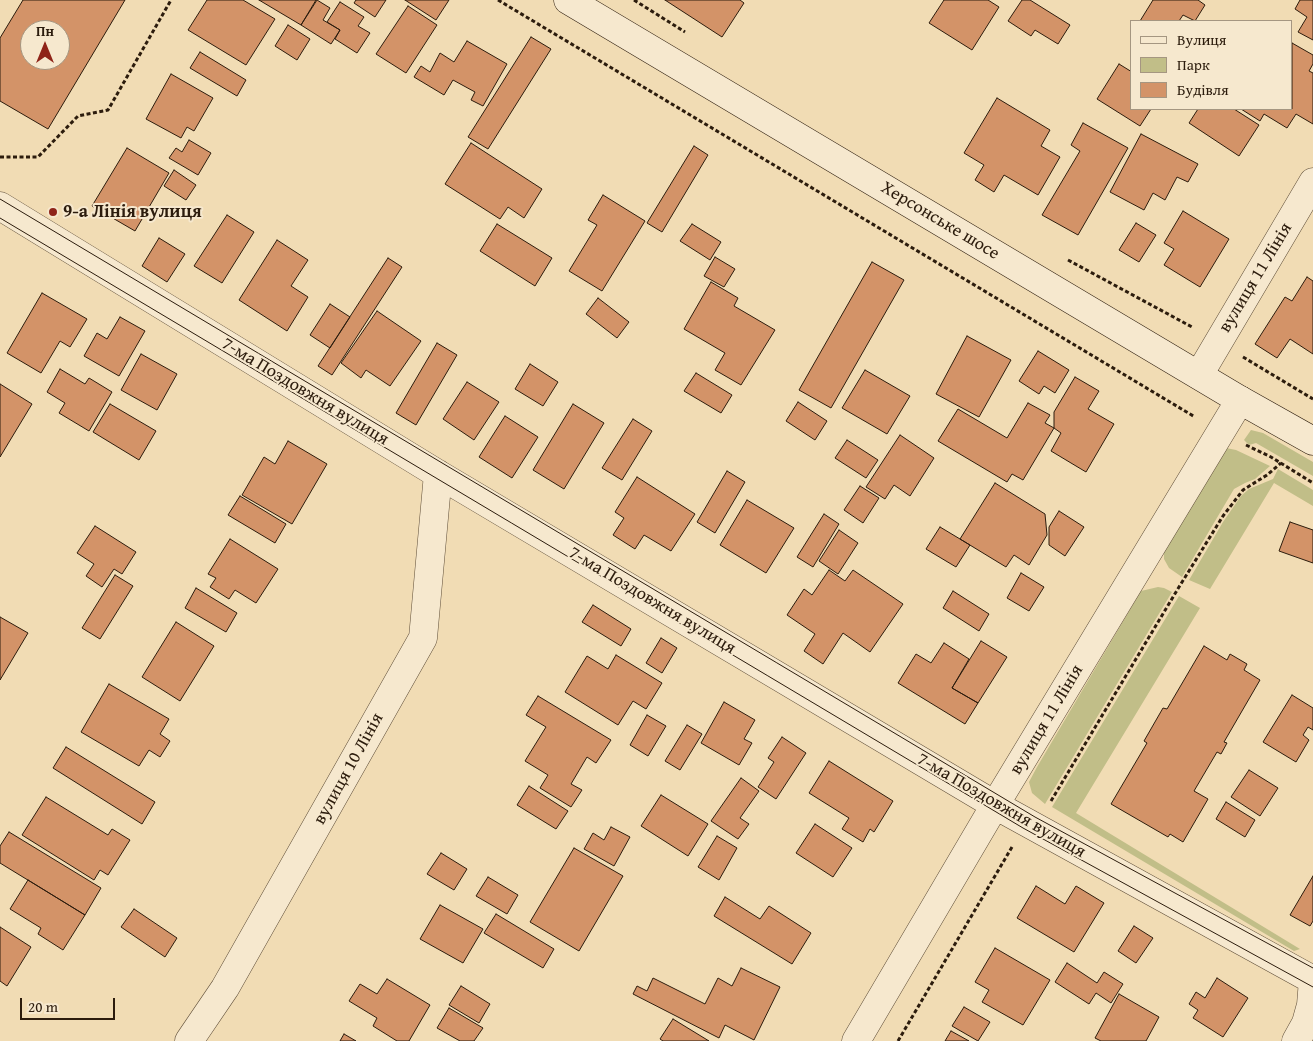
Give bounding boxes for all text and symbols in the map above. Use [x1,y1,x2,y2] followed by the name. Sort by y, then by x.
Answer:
[20,20,70,70] north arrow
[1130,20,1293,110] legend
[36,21,54,41] text: Пн
[1177,29,1226,50] text: Вулиця
[1177,54,1210,75] text: Парк
[1177,79,1229,100] text: Будівля
[877,177,1003,265] street label: Херсонське шосе
[63,201,202,223] place label: 9-а Лінія вулиця
[47,206,59,218] marker: 9-а Лінія вулиця
[1215,219,1297,337] street label: вулиця 11 Лінія
[217,334,393,450] street label: 7-ма Поздовжня вулиця
[564,543,740,659] street label: 7-ма Поздовжня вулиця
[1006,661,1088,779] street label: вулиця 11 Лінія
[309,709,389,829] street label: вулиця 10 Лінія
[913,749,1089,863] street label: 7-ма Поздовжня вулиця
[22,988,118,1020] scale bar
[28,996,58,1017] text: 20 m

